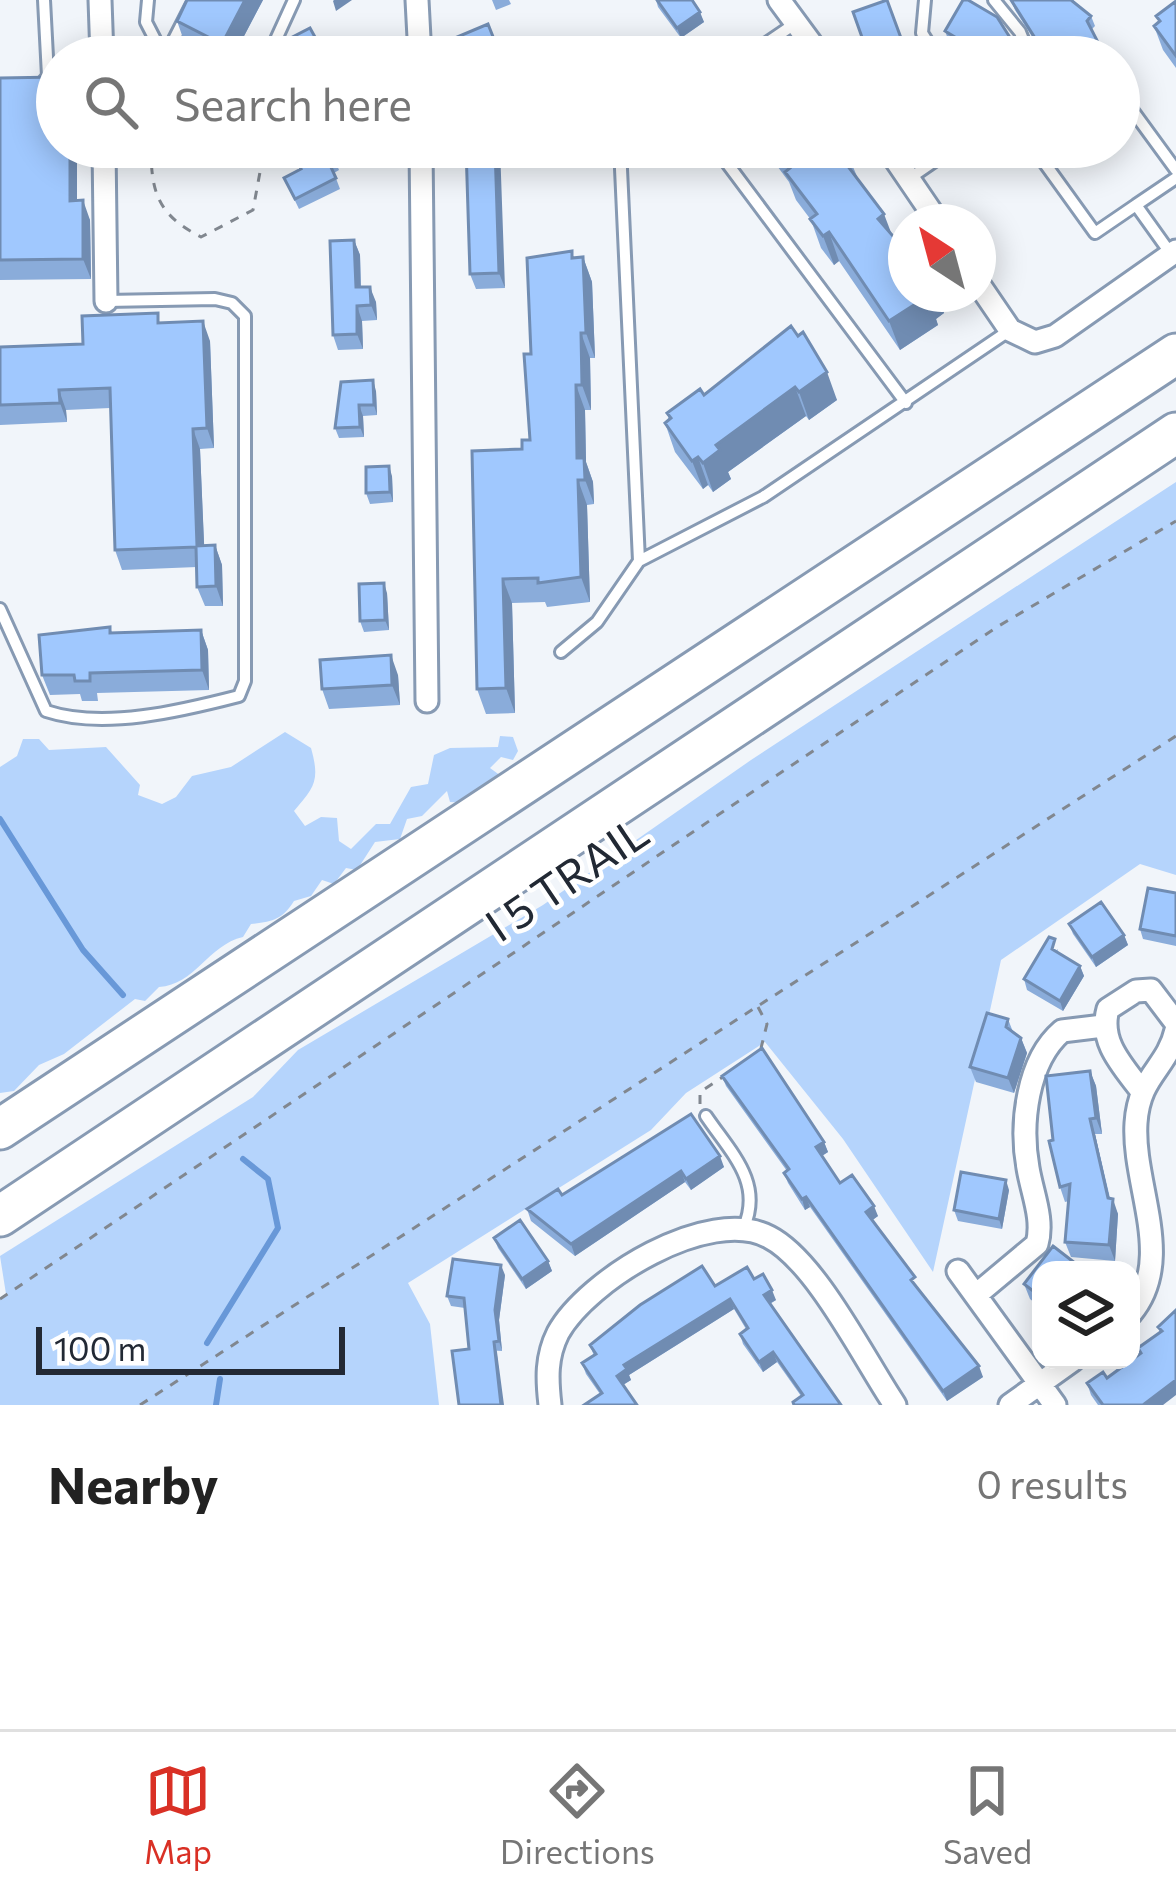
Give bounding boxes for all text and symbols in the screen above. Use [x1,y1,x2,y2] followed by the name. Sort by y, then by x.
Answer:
[36,36,1140,168] search box
[78,69,144,135] icon: search
[174,75,412,130] text: Search here
[888,204,996,312] north arrow
[474,803,657,951] street label: I 5 TRAIL
[1032,1261,1140,1369] map controls
[1032,1261,1140,1369] button: layers
[36,1321,345,1374] scale bar
[54,1327,146,1368] text: 100 m
[48,1452,218,1515] text: Nearby
[976,1459,1128,1507] text: 0 results
[144,1758,212,1871] tab: Map
[500,1758,655,1871] tab: Directions
[943,1758,1032,1871] tab: Saved

